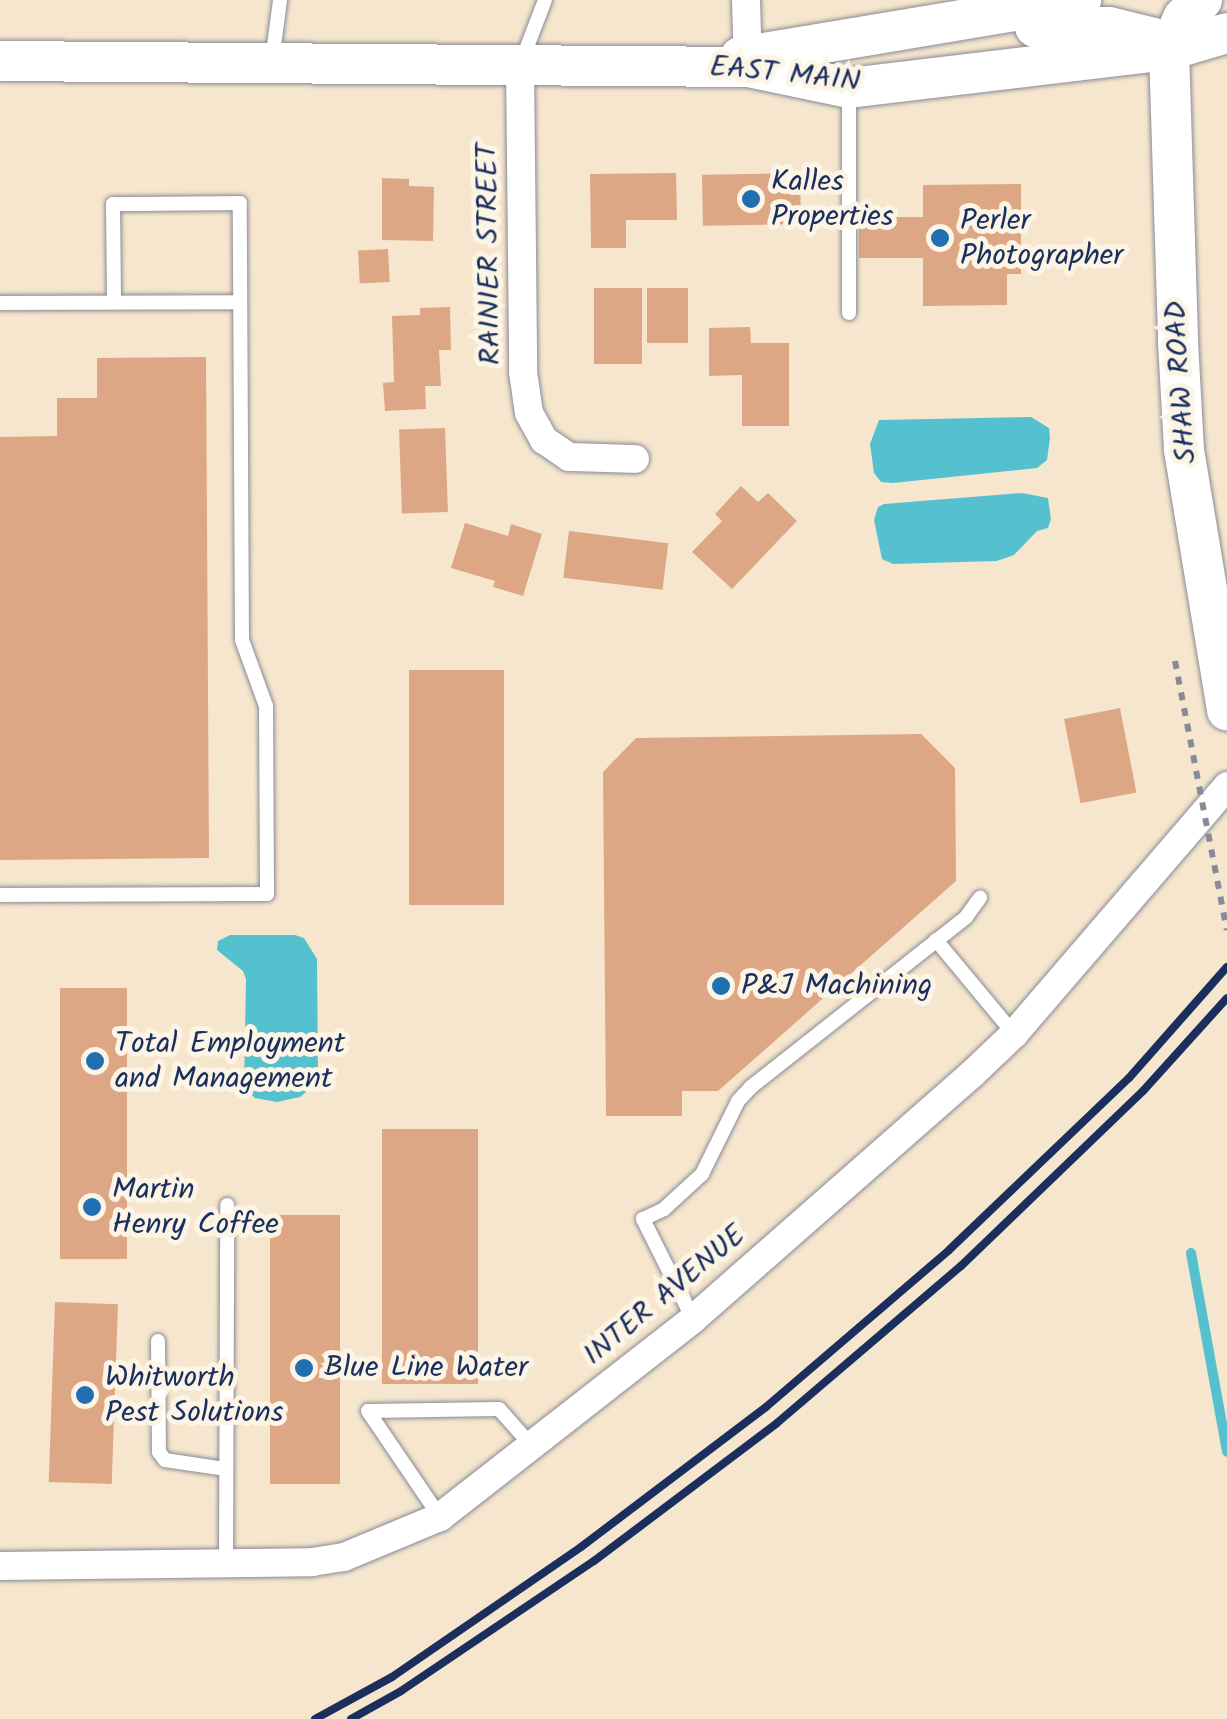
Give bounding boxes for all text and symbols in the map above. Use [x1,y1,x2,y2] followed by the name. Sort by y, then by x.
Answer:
[708,49,862,101] street label: EAST MAIN
[470,142,510,366] street label: RAINIER STREET
[771,164,894,234] place label: Kalles Properties
[740,188,762,210] marker: Kalles Properties
[960,203,1123,274] place label: Perler Photographer
[929,227,951,249] marker: Perler Photographer
[1158,299,1206,465] street label: SHAW ROAD
[741,968,932,1004] place label: P&J Machining
[710,975,732,997] marker: P&J Machining
[115,1026,345,1096] place label: Total Employment and Management
[84,1050,106,1072] marker: Total Employment and Management
[112,1172,279,1242] place label: Martin Henry Coffee
[81,1196,103,1218] marker: Martin Henry Coffee
[577,1218,753,1374] street label: INTER AVENUE
[324,1350,528,1386] place label: Blue Line Water
[293,1357,315,1379] marker: Blue Line Water
[105,1360,284,1430] place label: Whitworth Pest Solutions
[74,1384,96,1406] marker: Whitworth Pest Solutions

